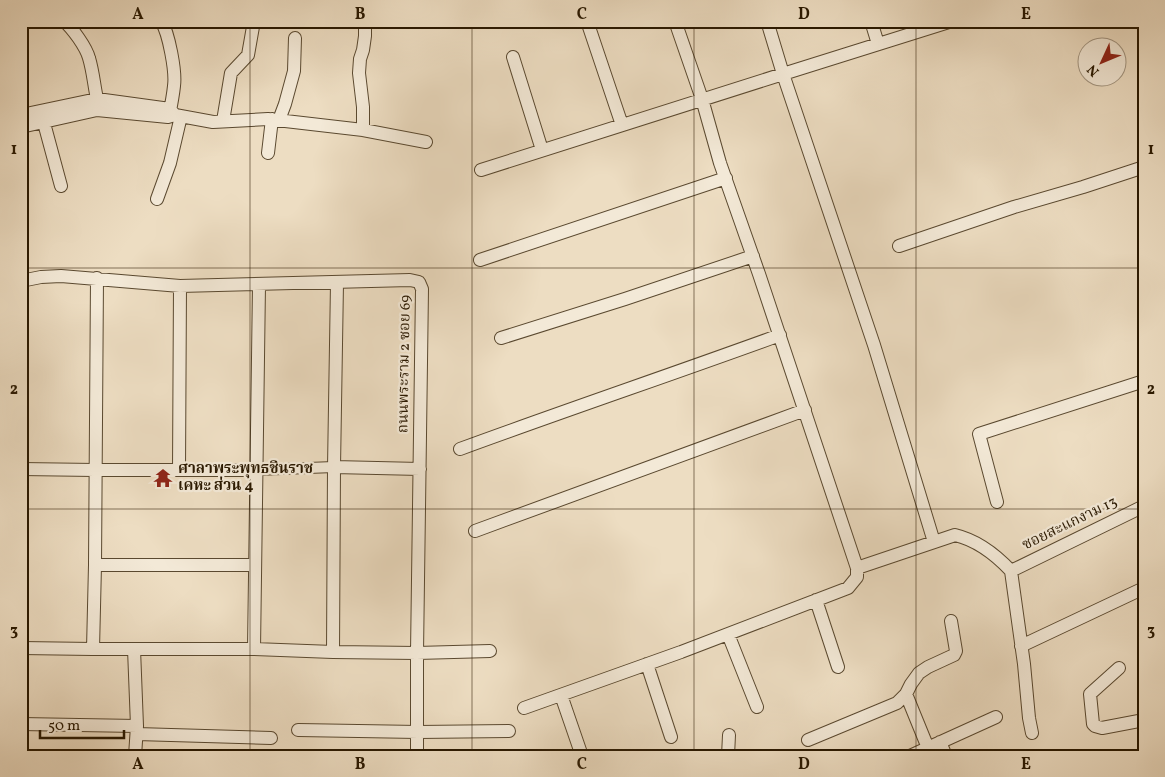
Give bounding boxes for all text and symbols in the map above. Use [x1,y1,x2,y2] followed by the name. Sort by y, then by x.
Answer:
[132,4,144,26] text: A
[355,4,366,26] text: B
[577,4,587,26] text: C
[798,4,810,26] text: D
[1021,4,1031,26] text: E
[1078,38,1128,88] north arrow
[1083,60,1104,80] text: N
[11,139,17,161] text: 1
[1148,139,1154,161] text: 1
[393,294,417,433] street label: ถนนพระราม 2 ซอย 69
[10,379,18,401] text: 2
[1147,379,1155,401] text: 2
[178,459,313,497] place label: ศาลาพระพุทธชินราช เคหะ ส่วน 4
[152,467,174,489] temple icon: ศาลาพระพุทธชินราช เคหะ ส่วน 4
[1019,492,1121,556] street label: ซอยสะแกงาม 13
[10,620,18,642] text: 3
[1147,620,1155,642] text: 3
[40,707,124,739] scale bar
[48,716,80,737] text: 50 m
[132,754,144,776] text: A
[355,754,366,776] text: B
[577,754,587,776] text: C
[798,754,810,776] text: D
[1021,754,1031,776] text: E

